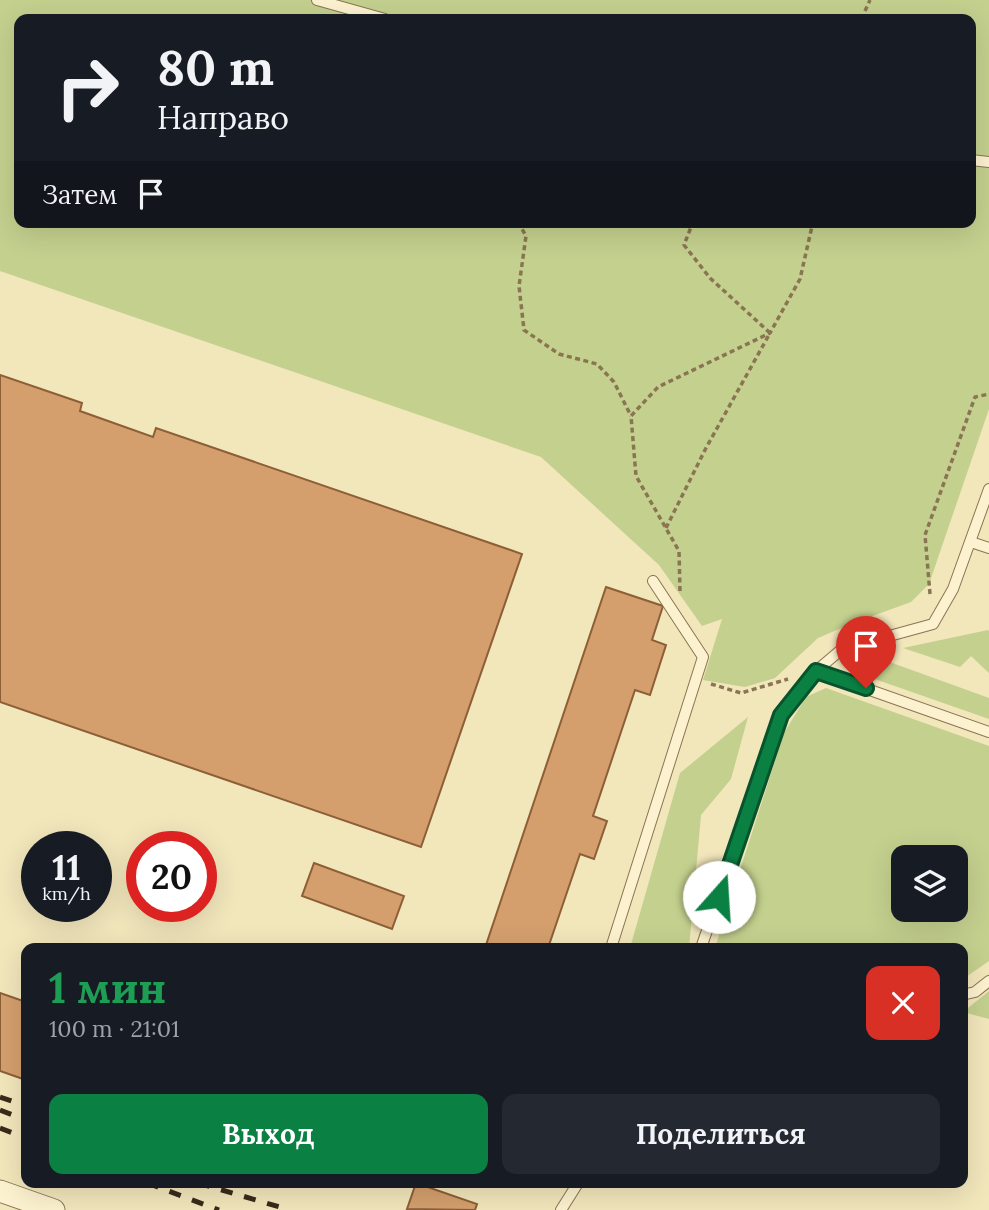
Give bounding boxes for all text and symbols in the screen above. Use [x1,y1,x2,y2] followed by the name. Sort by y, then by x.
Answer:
[157,36,274,98] text: 80 m
[42,42,133,133] icon: right
[157,97,289,138] text: Направо
[132,175,170,213] icon: arrive
[42,178,118,211] text: Затем
[836,616,896,688] pin
[847,627,885,665] icon: arrive
[126,831,217,922] speed limit sign: 20
[52,845,81,890] text: 11
[891,845,968,922] map controls
[891,845,968,922] button: layers
[682,860,756,934] position arrow
[42,882,91,905] text: km/h
[49,961,166,1015] text: 1 мин
[866,966,940,1040] button: close
[49,1014,180,1043] text: 100 m · 21:01
[49,1094,488,1174] button: Выход
[502,1094,940,1174] button: Поделиться

